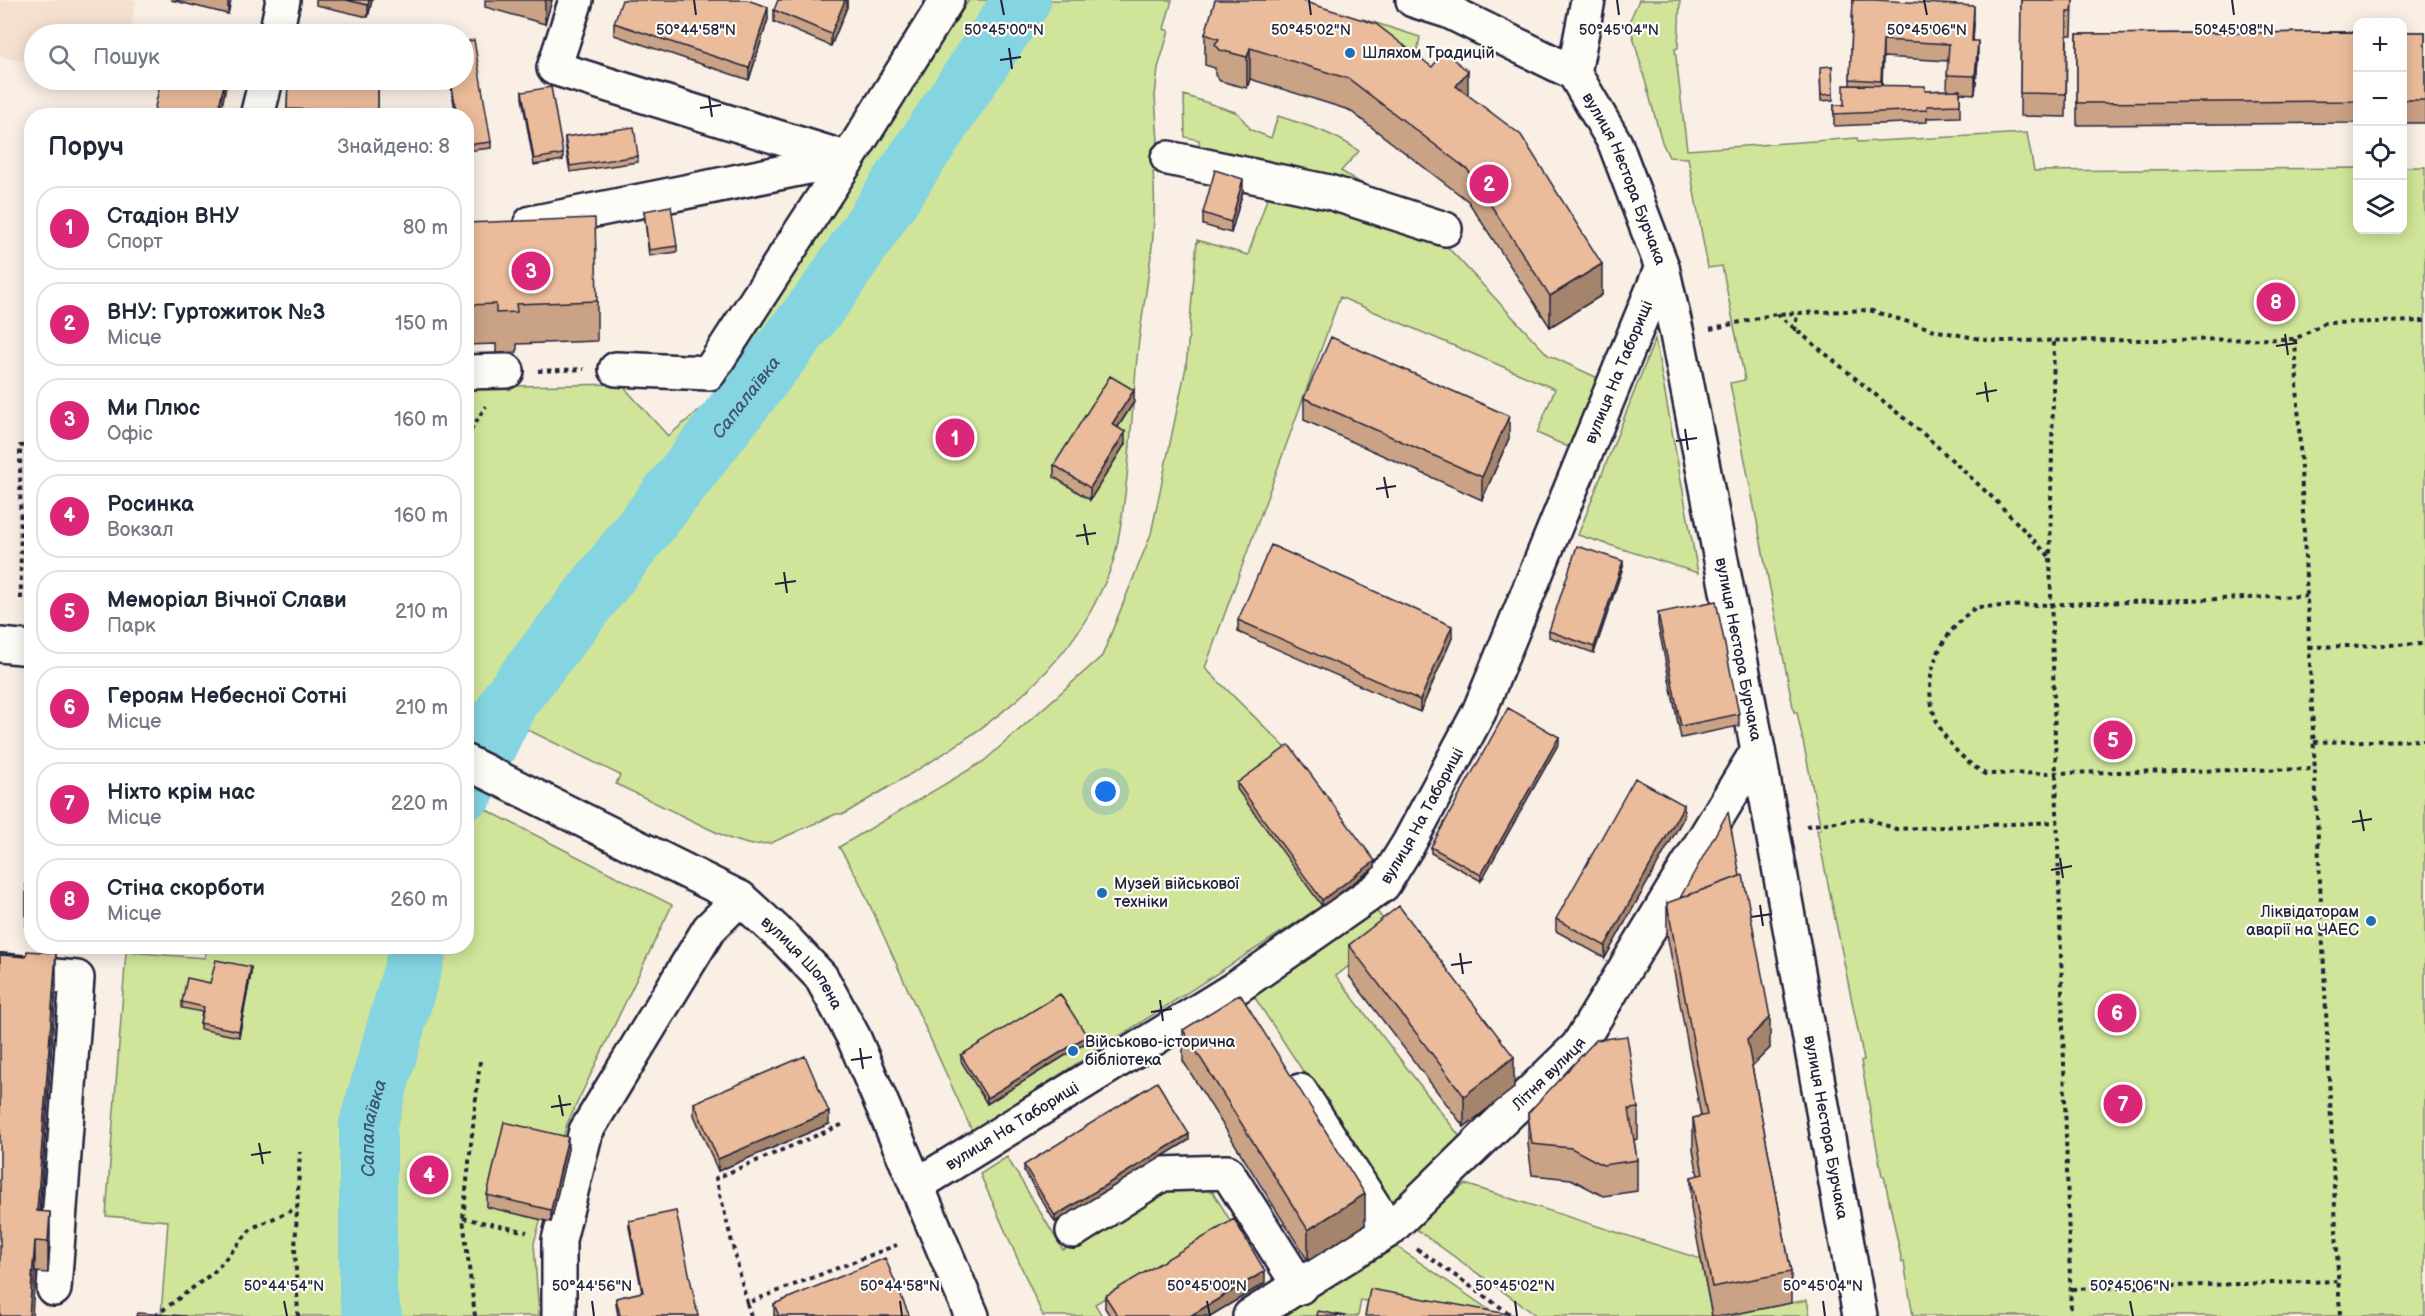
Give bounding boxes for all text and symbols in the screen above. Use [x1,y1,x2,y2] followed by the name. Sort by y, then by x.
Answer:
[2353,18,2407,234] map controls
[2353,18,2407,72] button: +
[656,21,736,40] text: 50°44'58"N
[964,21,1044,40] text: 50°45'00"N
[1271,21,1351,40] text: 50°45'02"N
[1579,21,1659,40] text: 50°45'04"N
[1887,21,1967,40] text: 50°45'06"N
[2194,21,2274,40] text: 50°45'08"N
[24,24,474,90] search box
[45,41,78,74] icon: search
[93,44,160,71] text: Пошук
[1362,44,1495,63] place label: Шляхом Традицій
[1343,46,1357,60] marker: Шляхом Традицій
[2353,72,2407,126] button: −
[1578,89,1670,268] street label: вулиця Нестора Бурчака
[2353,126,2407,180] button: locate
[48,132,124,163] text: Поруч
[338,135,450,159] text: Знайдено: 8
[1470,162,1508,207] pin: 2
[2353,180,2407,234] button: layers
[107,203,239,230] text: Стадіон ВНУ
[65,216,74,240] text: 1
[403,216,448,240] text: 80 m
[107,230,163,254] text: Спорт
[512,248,550,294] pin: 3
[2256,280,2296,324] pin: 8
[1581,298,1657,446] street label: вулиця На Таборищі
[107,299,325,326] text: ВНУ: Гуртожиток №3
[64,312,75,336] text: 2
[395,312,448,336] text: 150 m
[107,326,161,350] text: Місце
[707,352,785,443] water label: Сапалаївка
[107,395,200,422] text: Ми Плюс
[64,408,75,432] text: 3
[394,408,448,432] text: 160 m
[936,416,974,460] pin: 1
[107,422,153,446] text: Офіс
[107,491,194,518] text: Росинка
[64,504,75,528] text: 4
[394,504,448,528] text: 160 m
[107,518,174,542] text: Вокзал
[1711,556,1766,743] street label: вулиця Нестора Бурчака
[107,587,347,614] text: Меморіал Вічної Слави
[64,600,75,624] text: 5
[395,600,448,624] text: 210 m
[107,614,156,638] text: Парк
[107,683,347,710] text: Героям Небесної Сотні
[63,696,76,720] text: 6
[395,696,448,720] text: 210 m
[107,710,161,734] text: Місце
[2094,718,2132,762] pin: 5
[1377,744,1468,887] street label: вулиця На Таборищі
[1091,777,1120,806] your location
[107,779,255,806] text: Ніхто крім нас
[64,792,75,816] text: 7
[391,792,448,816] text: 220 m
[107,806,161,830] text: Місце
[107,875,265,902] text: Стіна скорботи
[1114,875,1240,912] place label: Музей військової техніки
[1095,886,1109,900] marker: Музей військової техніки
[63,888,76,912] text: 8
[390,888,448,912] text: 260 m
[107,902,161,926] text: Місце
[2246,903,2359,940] place label: Ліквідаторам аварії на ЧАЕС
[757,912,846,1013] street label: вулиця Шопена
[2364,914,2378,928] marker: Ліквідаторам аварії на ЧАЕС
[2098,990,2136,1036] pin: 6
[1085,1033,1236,1070] place label: Військово-історична бібліотека
[1507,1034,1590,1115] street label: Літня вулиця
[1800,1034,1852,1221] street label: вулиця Нестора Бурчака
[1066,1044,1080,1058] marker: Військово-історична бібліотека
[358,1077,391,1177] water label: Сапалаївка
[942,1078,1082,1174] street label: вулиця На Таборищі
[2104,1082,2142,1126] pin: 7
[410,1152,448,1198] pin: 4
[244,1277,324,1296] text: 50°44'54"N
[552,1277,632,1296] text: 50°44'56"N
[860,1277,940,1296] text: 50°44'58"N
[1167,1277,1247,1296] text: 50°45'00"N
[1475,1277,1555,1296] text: 50°45'02"N
[1783,1277,1863,1296] text: 50°45'04"N
[2090,1277,2170,1296] text: 50°45'06"N

